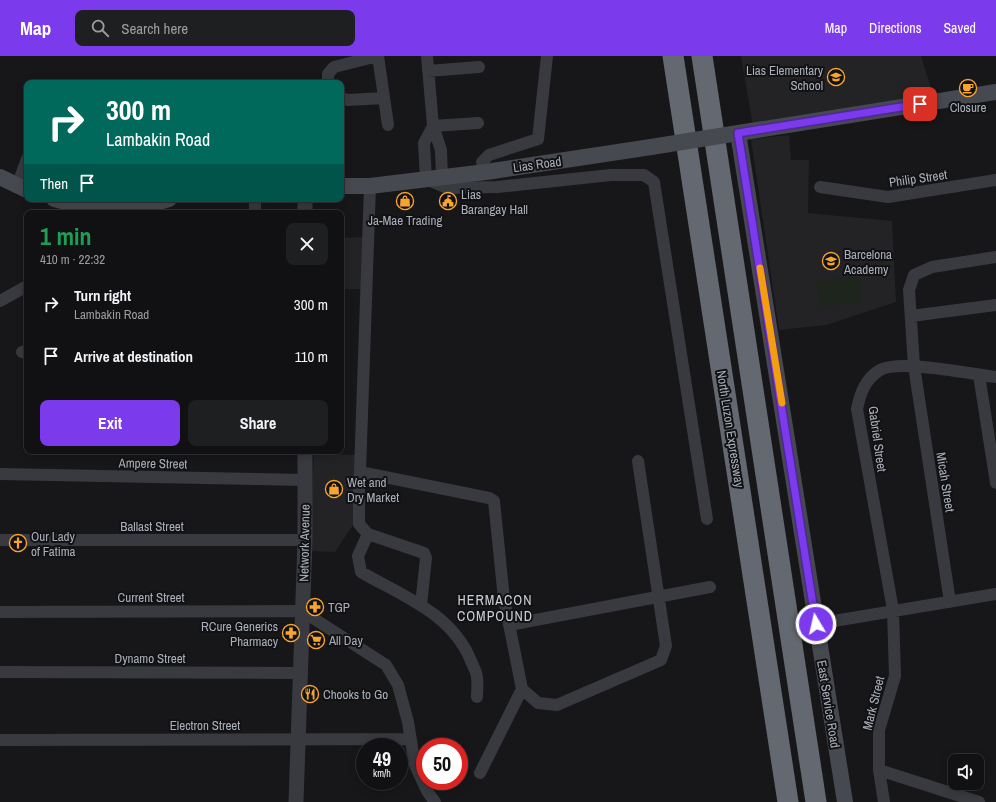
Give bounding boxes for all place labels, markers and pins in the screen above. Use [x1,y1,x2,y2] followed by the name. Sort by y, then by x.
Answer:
[746,62,824,94] place label: Lias Elementary School
[826,67,846,87] school or university icon: Lias Elementary School
[958,78,978,98] cafe icon: Closure
[903,87,937,121] pin
[950,99,986,116] place label: Closure
[461,186,528,218] place label: Lias Barangay Hall
[395,191,415,211] shop icon: Ja-Mae Trading
[438,191,458,211] public building icon: Lias Barangay Hall
[368,212,442,229] place label: Ja-Mae Trading
[843,246,892,278] place label: Barcelona Academy
[821,251,841,271] school or university icon: Barcelona Academy
[347,474,399,506] place label: Wet and Dry Market
[324,479,344,499] shop icon: Wet and Dry Market
[31,528,76,560] place label: Our Lady of Fatima
[8,533,28,553] church icon: Our Lady of Fatima
[305,597,325,617] pharmacy icon: TGP
[328,599,350,616] place label: TGP
[201,618,279,650] place label: RCure Generics Pharmacy
[281,623,301,643] pharmacy icon: RCure Generics Pharmacy
[306,630,326,650] supermarket icon: All Day
[328,632,363,649] place label: All Day
[300,684,320,704] restaurant icon: Chooks to Go
[323,686,388,703] place label: Chooks to Go

